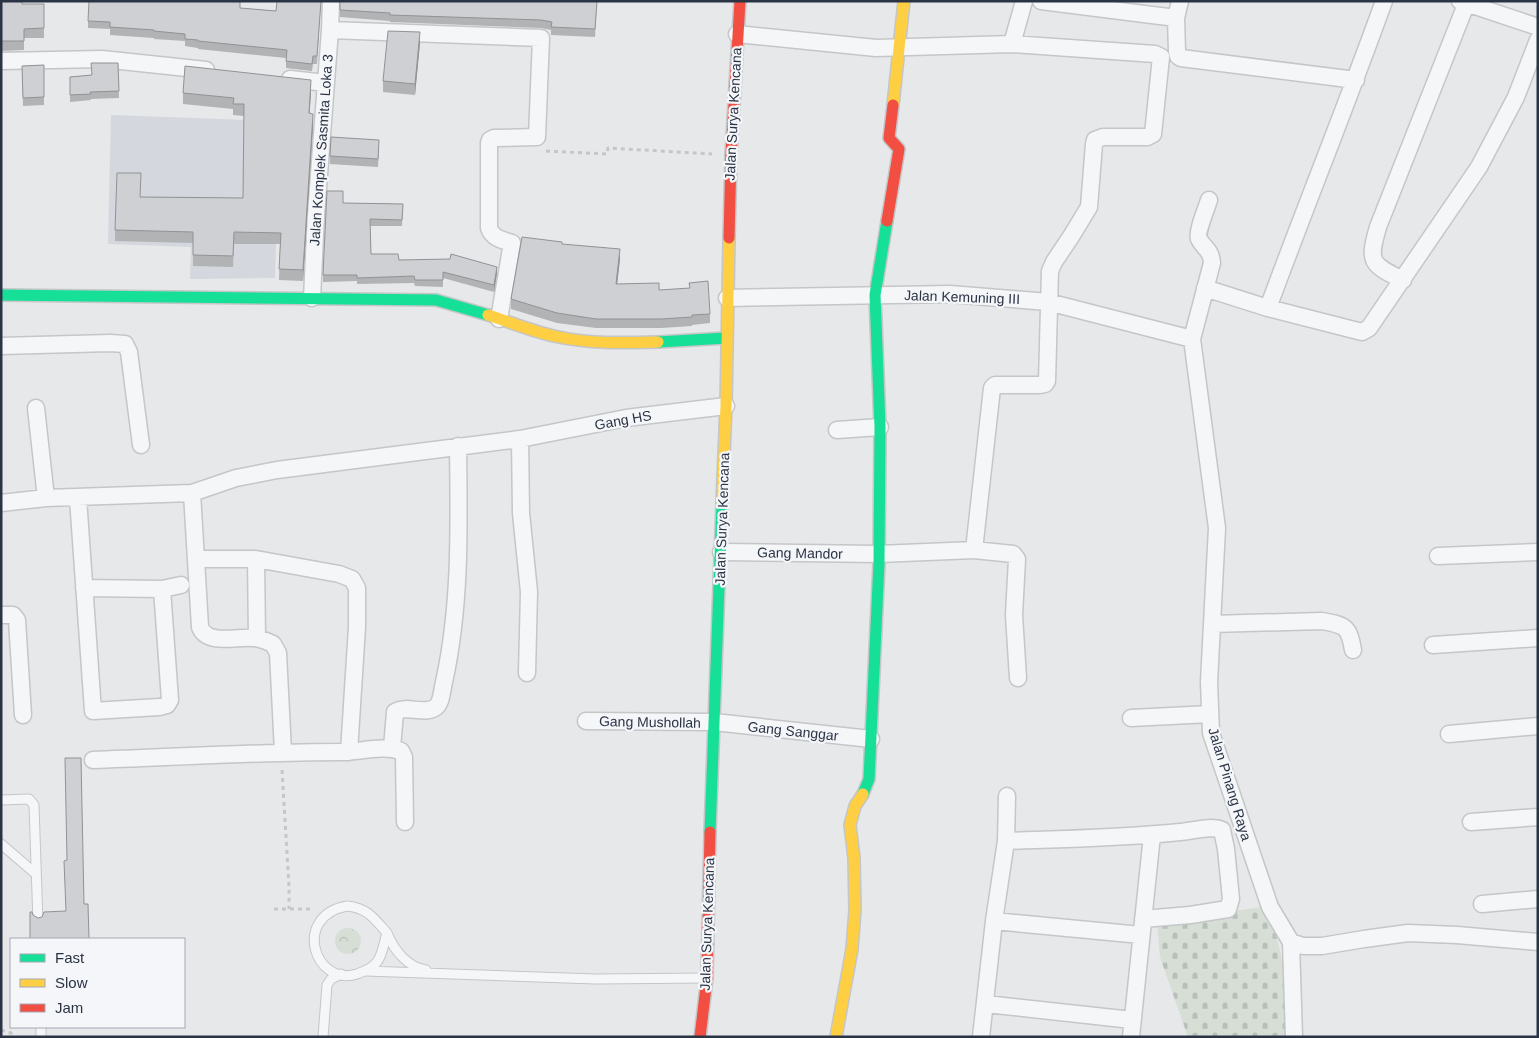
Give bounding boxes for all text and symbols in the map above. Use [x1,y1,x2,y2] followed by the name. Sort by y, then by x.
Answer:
[722,47,744,181] street label: Jalan Surya Kencana
[306,53,336,246] street label: Jalan Komplek Sasmita Loka 3
[904,287,1020,307] street label: Jalan Kemuning III
[593,407,653,433] street label: Gang HS
[712,452,732,586] street label: Jalan Surya Kencana
[757,544,843,562] street label: Gang Mandor
[599,713,701,731] street label: Gang Mushollah
[747,718,839,744] street label: Gang Sanggar
[1205,725,1255,843] street label: Jalan Pinang Raya
[697,857,717,991] street label: Jalan Surya Kencana
[10,938,185,1028] legend
[55,949,85,966] text: Fast
[55,974,88,991] text: Slow
[55,999,83,1016] text: Jam

